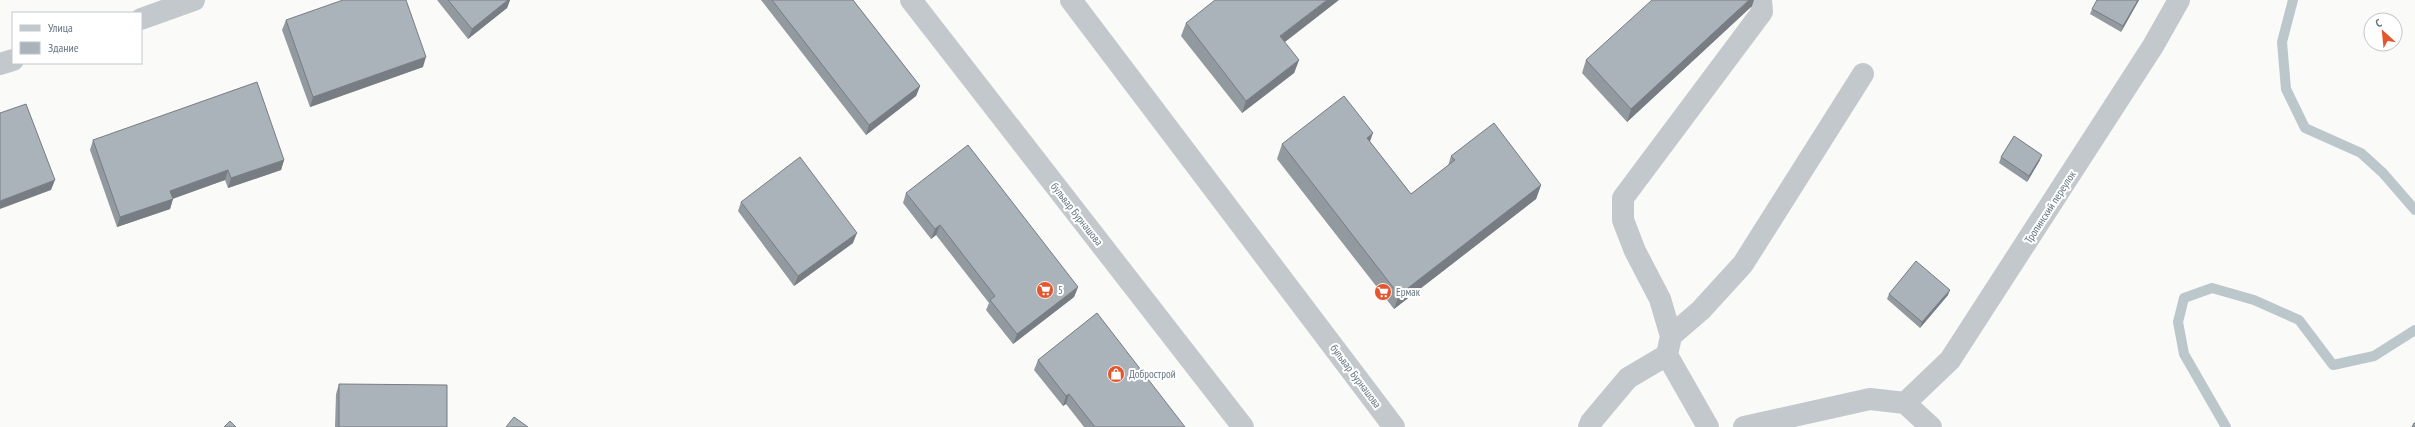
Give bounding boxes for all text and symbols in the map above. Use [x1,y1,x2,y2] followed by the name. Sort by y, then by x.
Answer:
[12,12,142,64] legend
[2363,12,2403,52] north arrow
[2373,16,2384,30] text: С
[48,20,73,35] text: Улица
[48,40,79,55] text: Здание
[2021,167,2079,246] street label: Тропинский переулок
[1048,180,1106,248] street label: бульвар Бурнашова
[1035,280,1055,300] supermarket icon: 5
[1373,282,1393,302] supermarket icon: Ермак
[1058,283,1063,297] place label: 5
[1396,285,1421,299] place label: Ермак
[1327,341,1385,411] street label: бульвар Бурнашова
[1106,364,1126,384] shop icon: Добрострой
[1129,367,1176,381] place label: Добрострой

